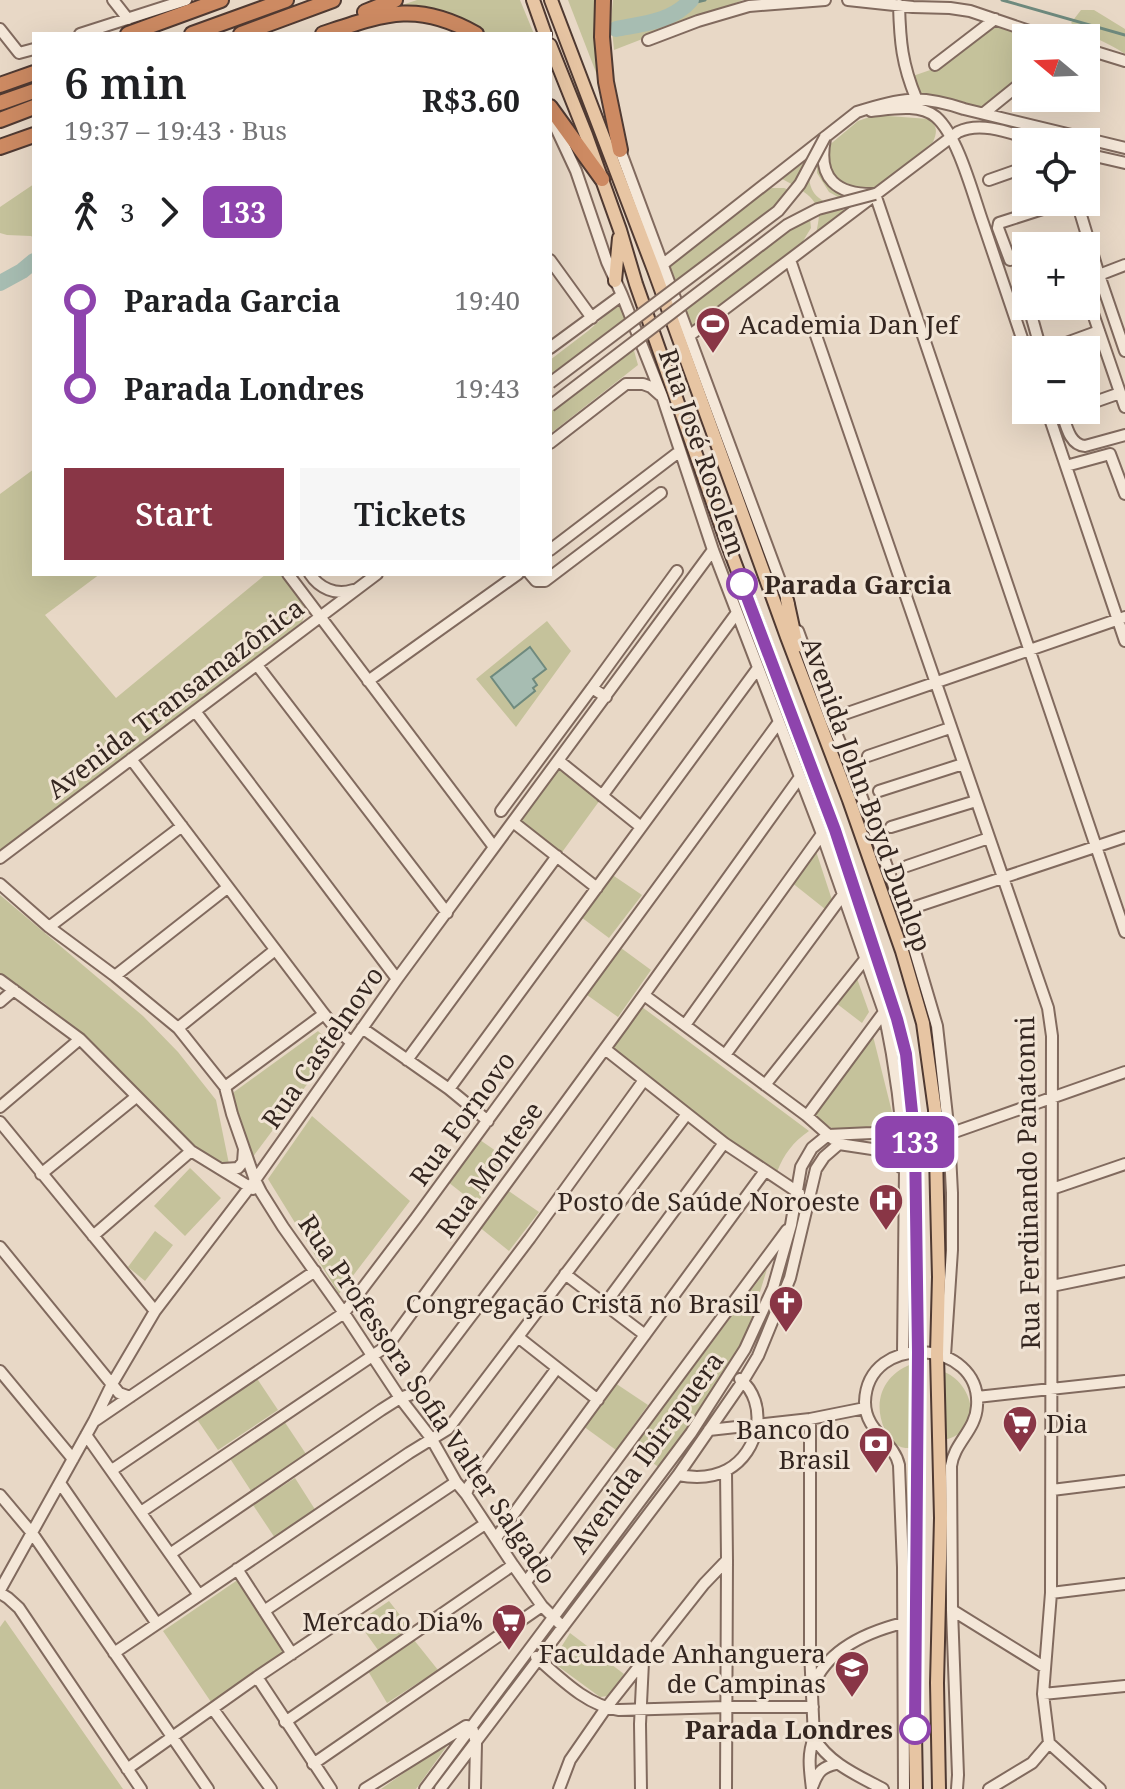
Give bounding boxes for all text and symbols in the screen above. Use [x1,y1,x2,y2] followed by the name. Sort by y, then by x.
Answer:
[1012,24,1100,112] north arrow
[1012,24,1100,424] map controls
[64,52,187,112] text: 6 min
[422,80,520,121] text: R$3.60
[64,112,287,148] text: 19:37 – 19:43 · Bus
[1012,128,1100,216] button: locate
[64,190,108,234] icon: walk
[147,190,191,234] icon: forward
[219,193,266,231] text: 133
[120,194,135,230] text: 3
[1012,232,1100,320] button: +
[124,280,341,321] text: Parada Garcia
[454,282,520,318] text: 19:40
[694,305,732,355] sports icon: Academia Dan Jef
[739,306,961,342] place label: Academia Dan Jef
[1012,336,1100,424] button: −
[651,344,755,560] street label: Rua José Rosolem
[124,368,364,409] text: Parada Londres
[454,370,520,406] text: 19:43
[64,468,284,560] button: Start
[300,468,520,560] button: Tickets
[764,566,952,602] place label: Parada Garcia
[727,569,757,599] marker: Parada Garcia
[39,589,311,807] street label: Avenida Transamazônica
[793,632,941,956] street label: Avenida John Boyd Dunlop
[253,959,391,1135] street label: Rua Castelnovo
[1006,1016,1048,1350] street label: Rua Ferdinando Panatonni
[401,1043,523,1193] street label: Rua Fornovo
[427,1094,551,1244] street label: Rua Montese
[869,1116,961,1168] line badge: 133
[891,1123,939,1161] text: 133
[867,1182,905,1232] hospital icon: Posto de Saúde Noroeste
[557,1183,860,1219] place label: Posto de Saúde Noroeste
[291,1207,565,1591] street label: Rua Professora Sofia Valter Salgado
[767,1284,805,1334] church icon: Congregação Cristã no Brasil
[405,1285,760,1321] place label: Congregação Cristã no Brasil
[561,1344,731,1560] street label: Avenida Ibirapuera
[1001,1404,1039,1454] supermarket icon: Dia
[1046,1405,1088,1441] place label: Dia
[736,1411,850,1477] place label: Banco do Brasil
[857,1425,895,1475] bank icon: Banco do Brasil
[490,1602,528,1652] supermarket icon: Mercado Dia%
[302,1603,483,1639] place label: Mercado Dia%
[539,1635,826,1701] place label: Faculdade Anhanguera de Campinas
[833,1649,871,1699] school or university icon: Faculdade Anhanguera de Campinas
[685,1711,893,1747] place label: Parada Londres
[900,1714,930,1744] marker: Parada Londres

